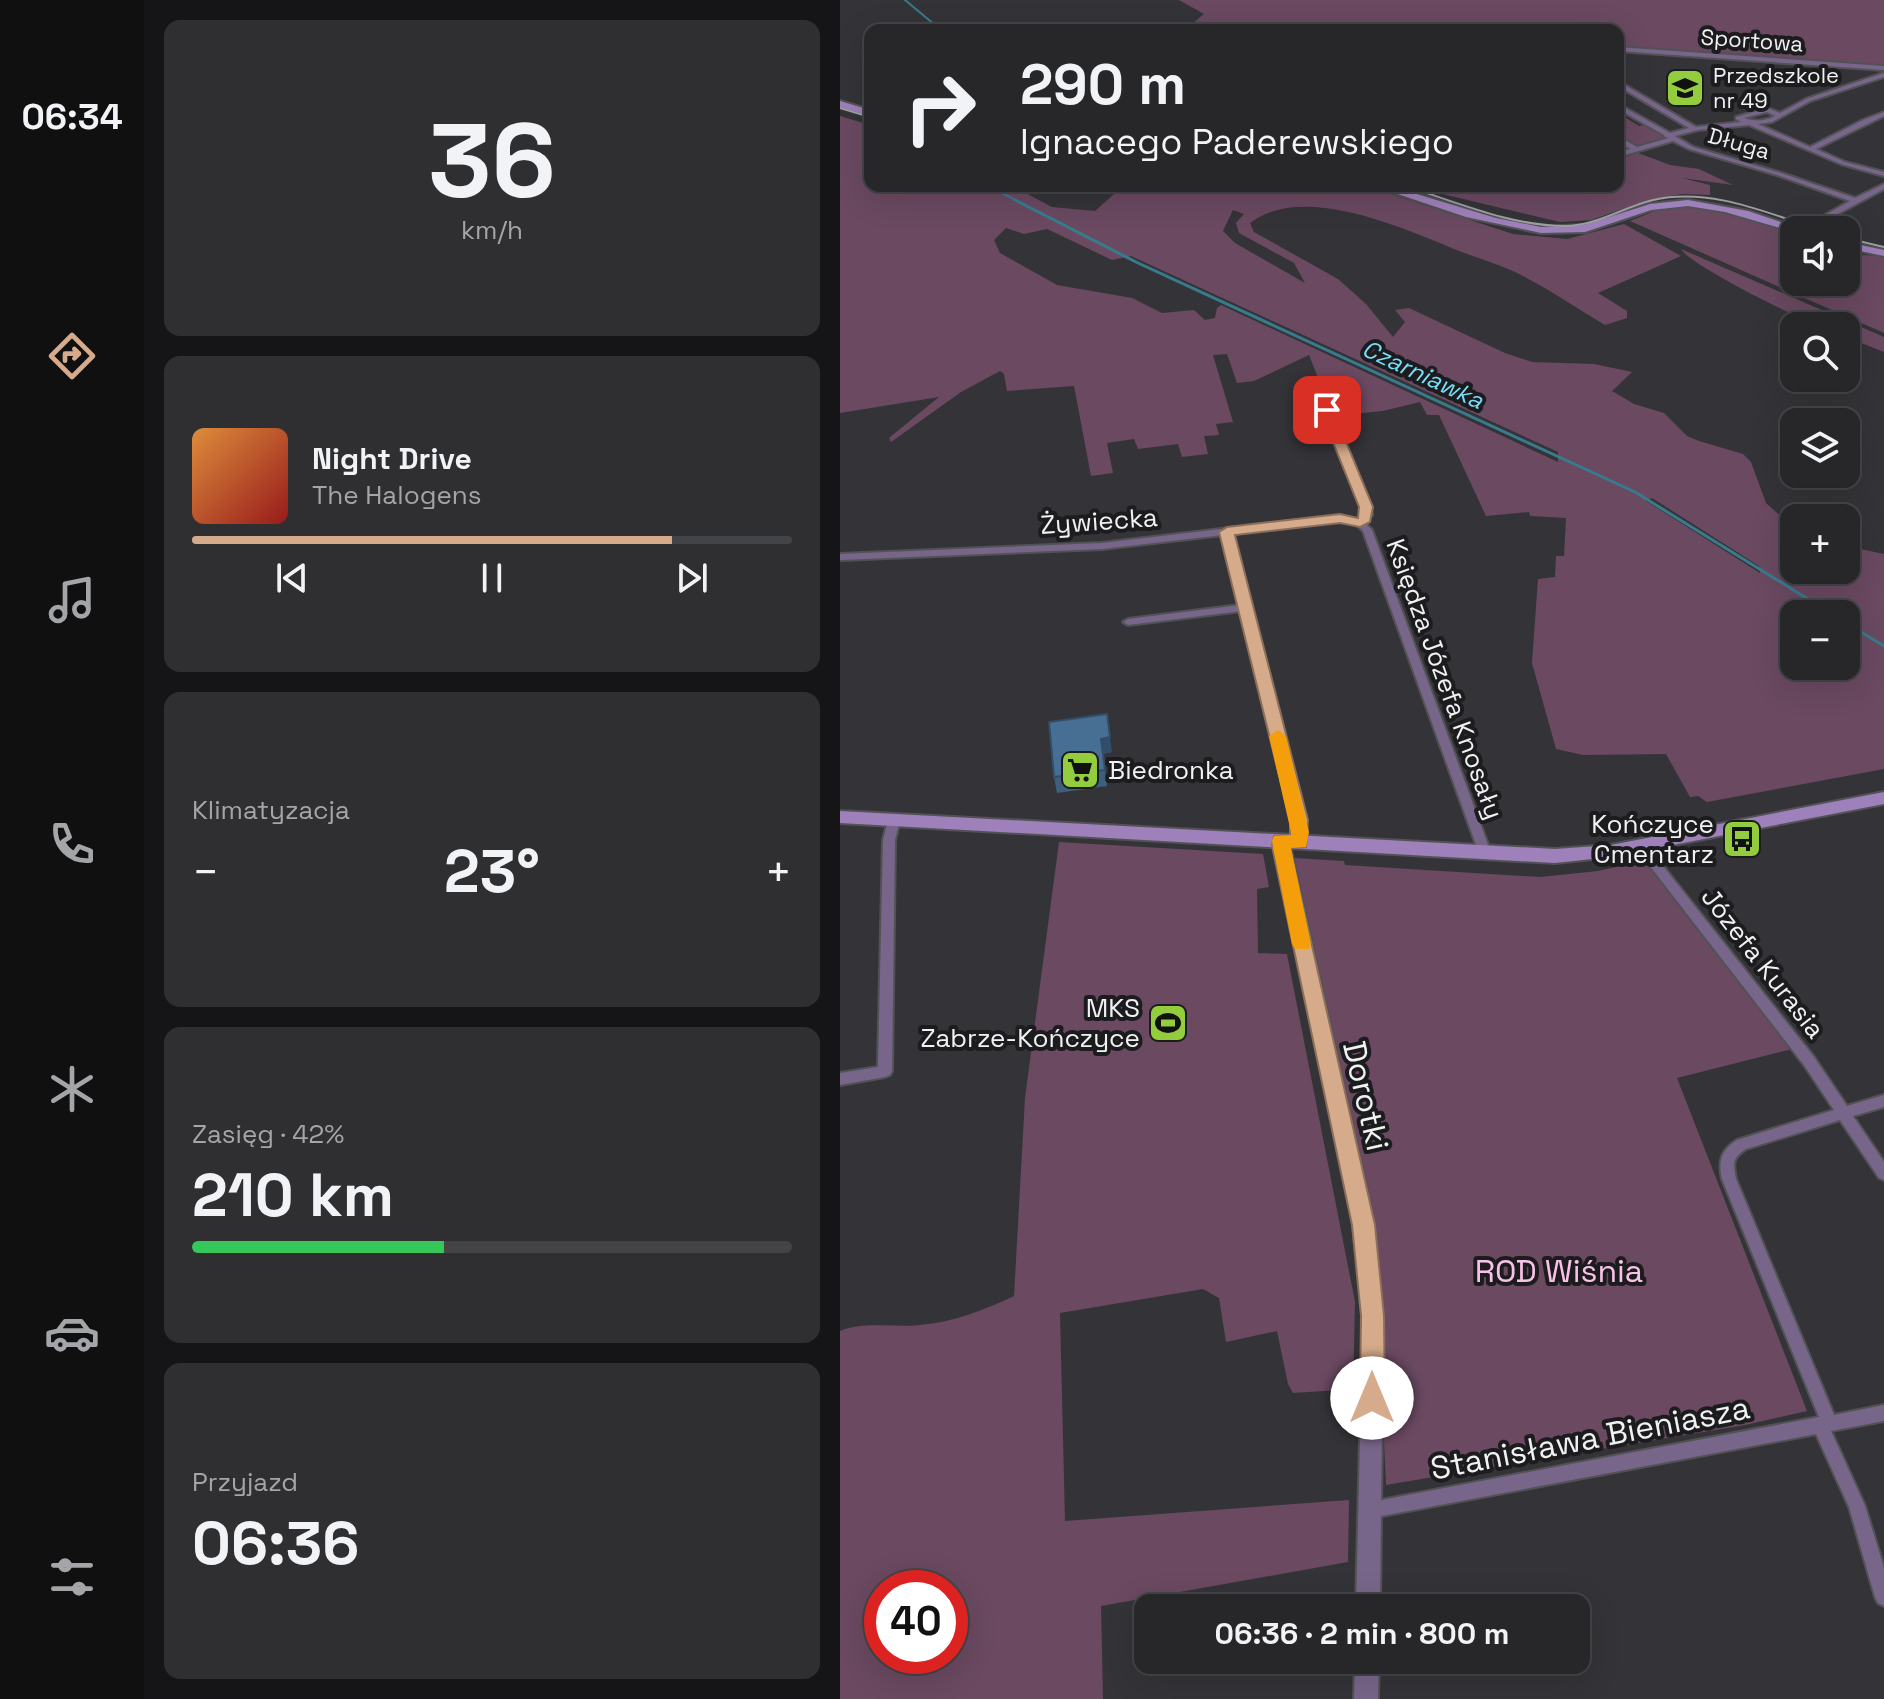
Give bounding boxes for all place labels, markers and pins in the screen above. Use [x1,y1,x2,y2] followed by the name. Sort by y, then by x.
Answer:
[1713,61,1839,114] place label: Przedszkole nr 49
[1664,67,1706,109] school or university icon: Przedszkole nr 49
[1293,376,1361,444] pin
[1059,749,1101,791] supermarket icon: Biedronka
[1108,753,1234,787] place label: Biedronka
[1591,807,1714,871] place label: Kończyce Cmentarz
[1721,818,1763,860] bus stop icon: Kończyce Cmentarz
[920,991,1140,1055] place label: MKS Zabrze-Kończyce
[1147,1002,1189,1044] sports icon: MKS Zabrze-Kończyce

